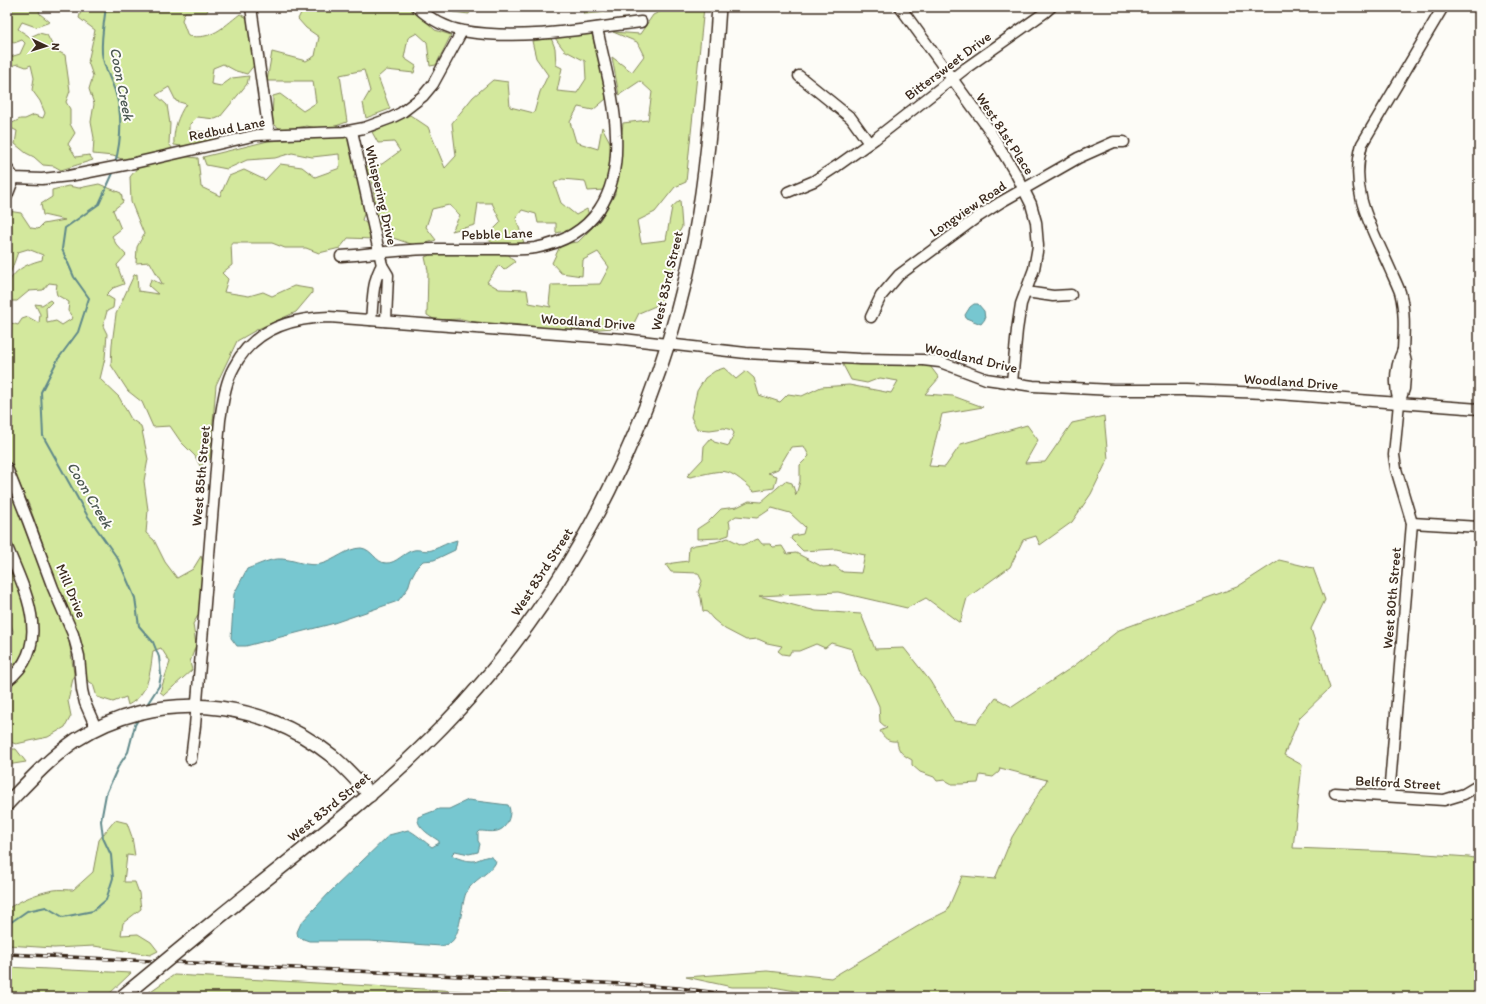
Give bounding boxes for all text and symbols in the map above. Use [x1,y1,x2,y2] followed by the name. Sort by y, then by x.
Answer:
[26,26,66,66] north arrow
[901,28,995,104] street label: Bittersweet Drive
[49,42,62,51] text: N
[106,46,138,123] water label: Coon Creek
[972,90,1038,178] street label: West 81st Place
[187,113,267,145] street label: Redbud Lane
[361,143,401,247] street label: Whispering Drive
[926,177,1010,241] street label: Longview Road
[461,224,533,244] street label: Pebble Lane
[647,230,687,332] street label: West 83rd Street
[540,310,636,334] street label: Woodland Drive
[923,339,1019,377] street label: Woodland Drive
[1243,370,1339,394] street label: Woodland Drive
[188,425,214,527] street label: West 85th Street
[63,459,117,533] water label: Coon Creek
[507,525,577,619] street label: West 83rd Street
[1379,546,1405,650] street label: West 80th Street
[52,561,90,621] street label: Mill Drive
[284,768,374,846] street label: West 83rd Street
[1355,772,1441,794] street label: Belford Street

